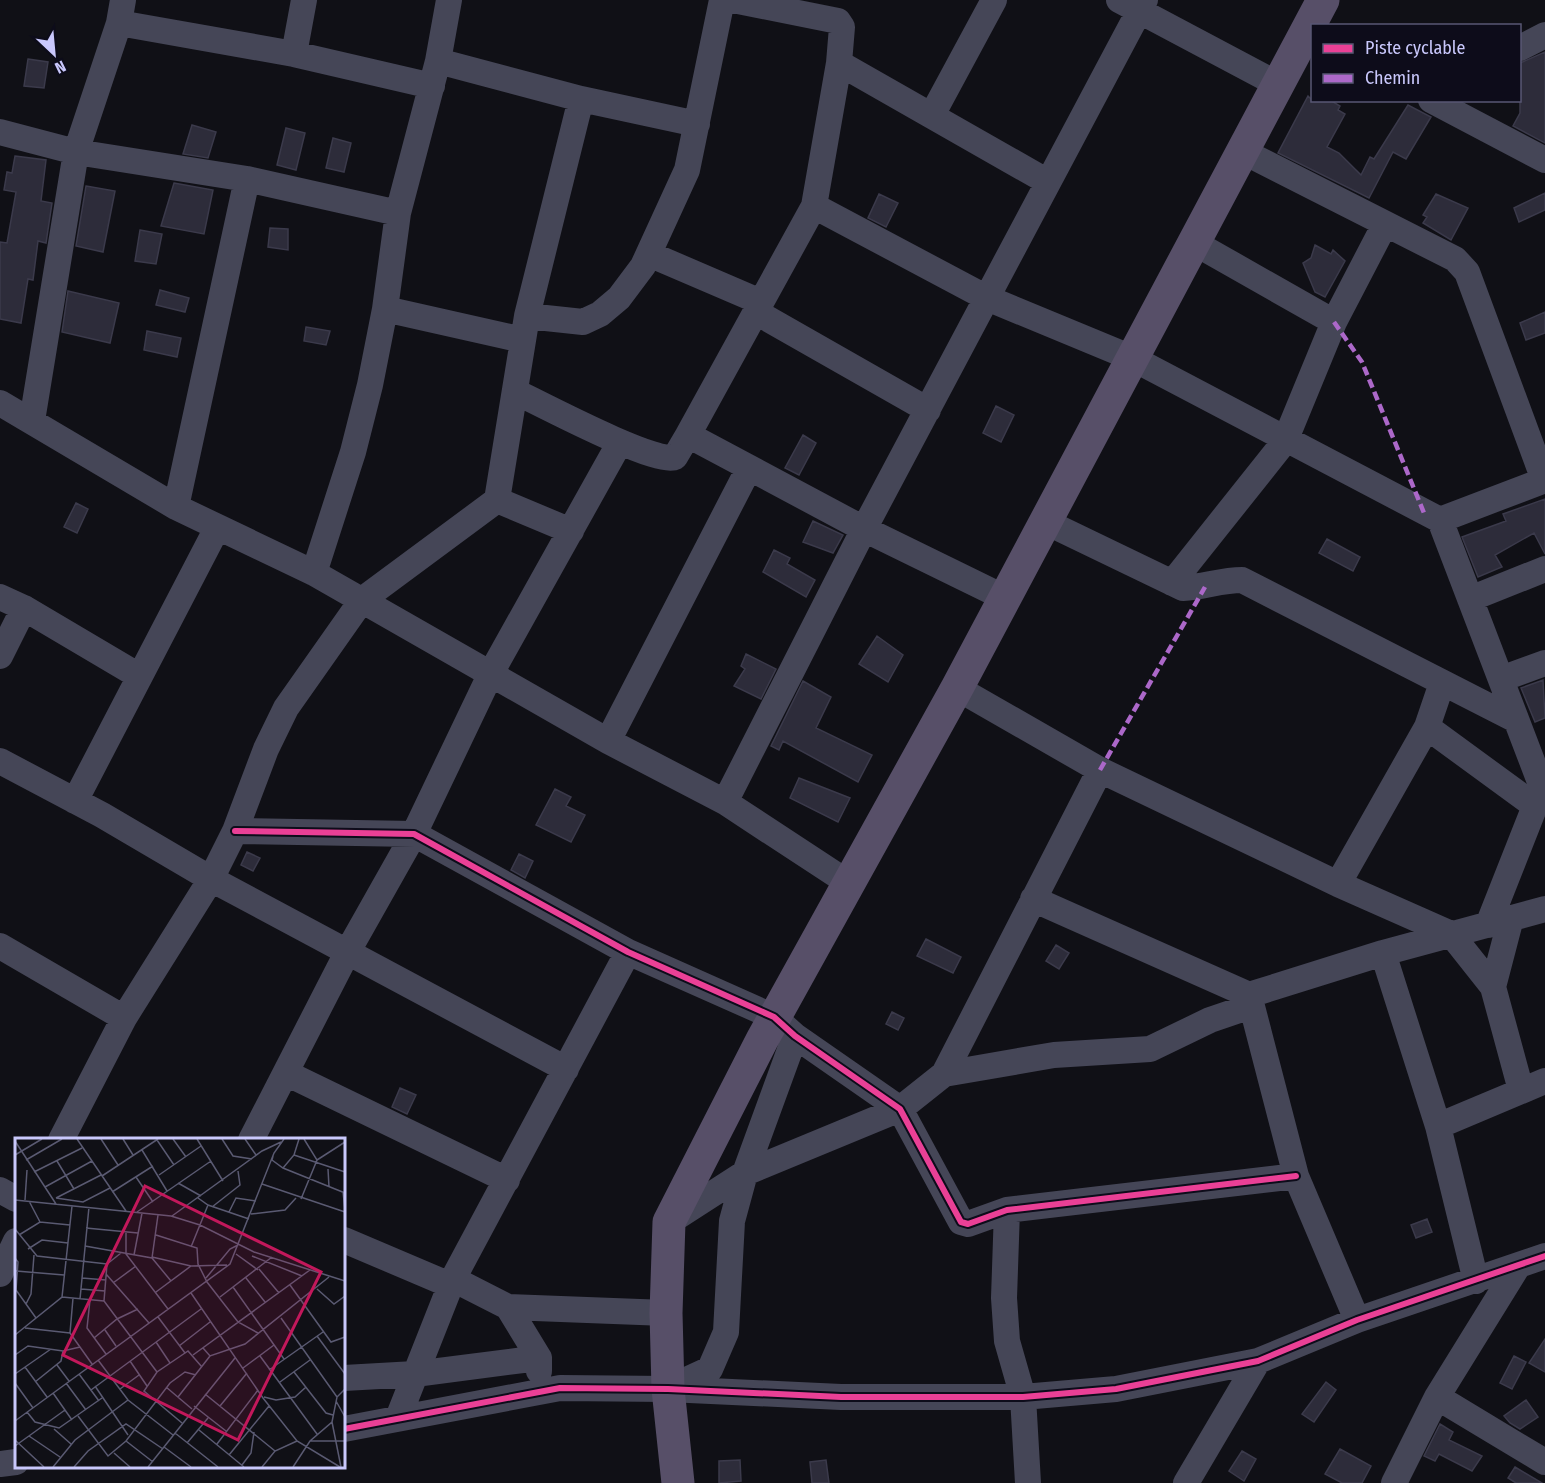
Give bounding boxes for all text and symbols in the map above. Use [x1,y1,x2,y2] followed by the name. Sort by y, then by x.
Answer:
[24,24,84,84] north arrow
[1311,24,1521,102] legend
[1365,37,1465,59] text: Piste cyclable
[52,56,69,78] text: N
[1365,67,1420,89] text: Chemin
[15,1138,345,1468] inset map

